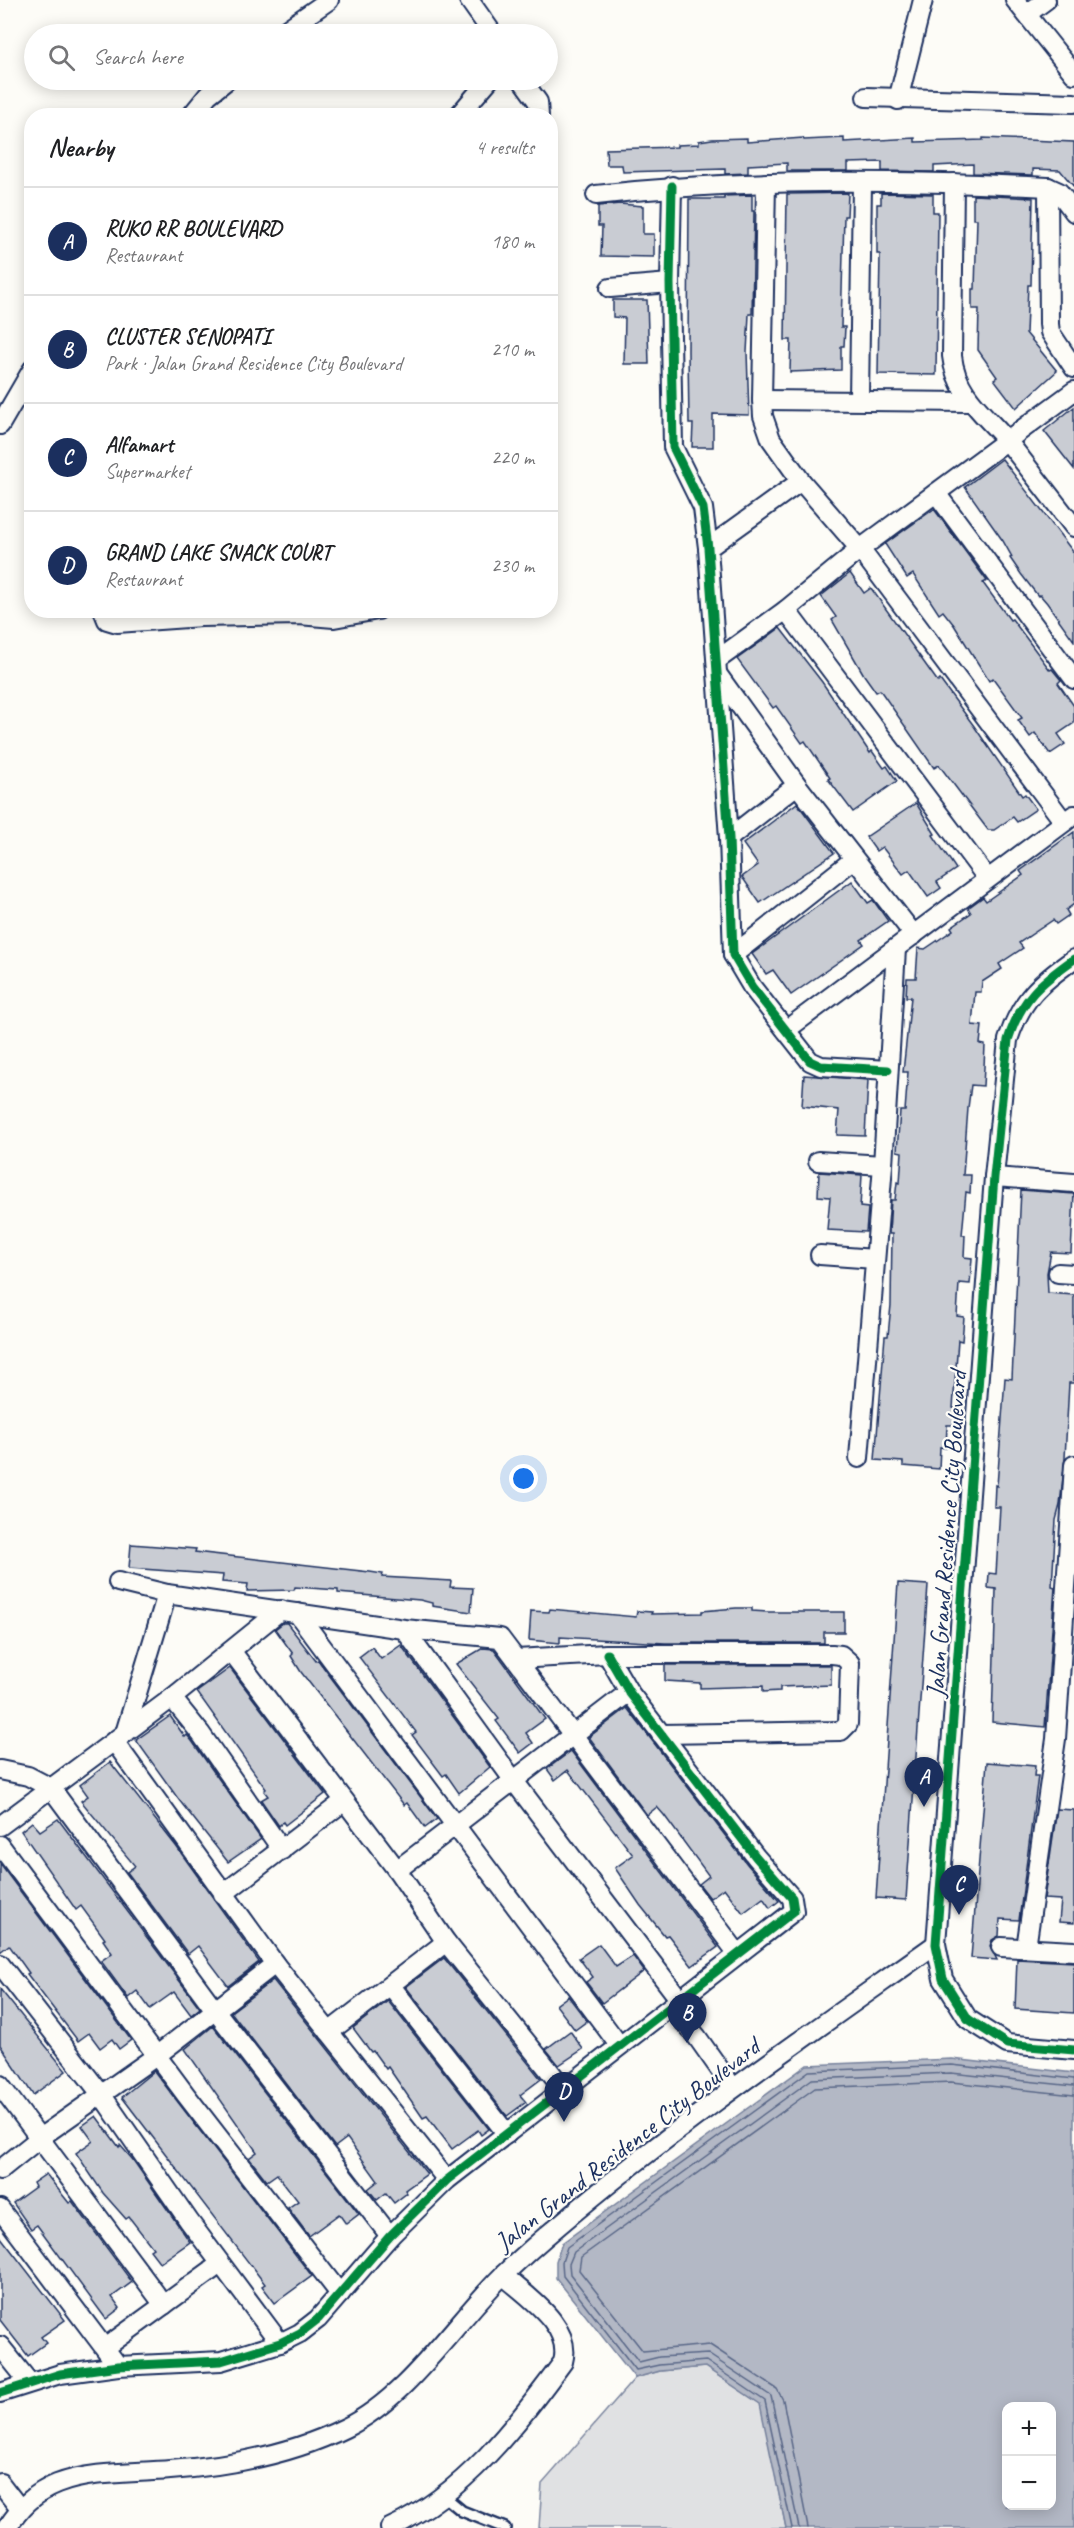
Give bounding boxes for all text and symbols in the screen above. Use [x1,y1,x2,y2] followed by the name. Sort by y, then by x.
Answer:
[24,24,558,90] search box
[45,41,78,74] icon: search
[93,43,183,71] text: Search here
[48,131,113,164] text: Nearby
[475,135,534,160] text: 4 results
[105,215,281,243] text: RUKO RR BOULEVARD
[62,229,73,254] text: A
[491,229,534,254] text: 180 m
[105,243,182,268] text: Restaurant
[105,323,270,351] text: CLUSTER SENOPATI
[62,337,73,362] text: B
[491,337,534,362] text: 210 m
[105,351,402,376] text: Park · Jalan Grand Residence City Boulevard
[105,431,173,459] text: Alfamart
[63,445,72,470] text: C
[491,445,534,470] text: 220 m
[105,459,190,484] text: Supermarket
[105,539,331,567] text: GRAND LAKE SNACK COURT
[62,553,73,578] text: D
[491,553,534,578] text: 230 m
[105,567,182,592] text: Restaurant
[918,1366,975,1700] street label: Jalan Grand Residence City Boulevard
[509,1464,538,1493] your location
[904,1758,944,1807] pin: A
[940,1866,978,1915] pin: C
[668,1994,706,2043] pin: B
[487,2028,769,2259] street label: Jalan Grand Residence City Boulevard
[544,2072,584,2122] pin: D
[1002,2402,1056,2510] map controls
[1002,2402,1056,2456] button: +
[1002,2456,1056,2510] button: −

